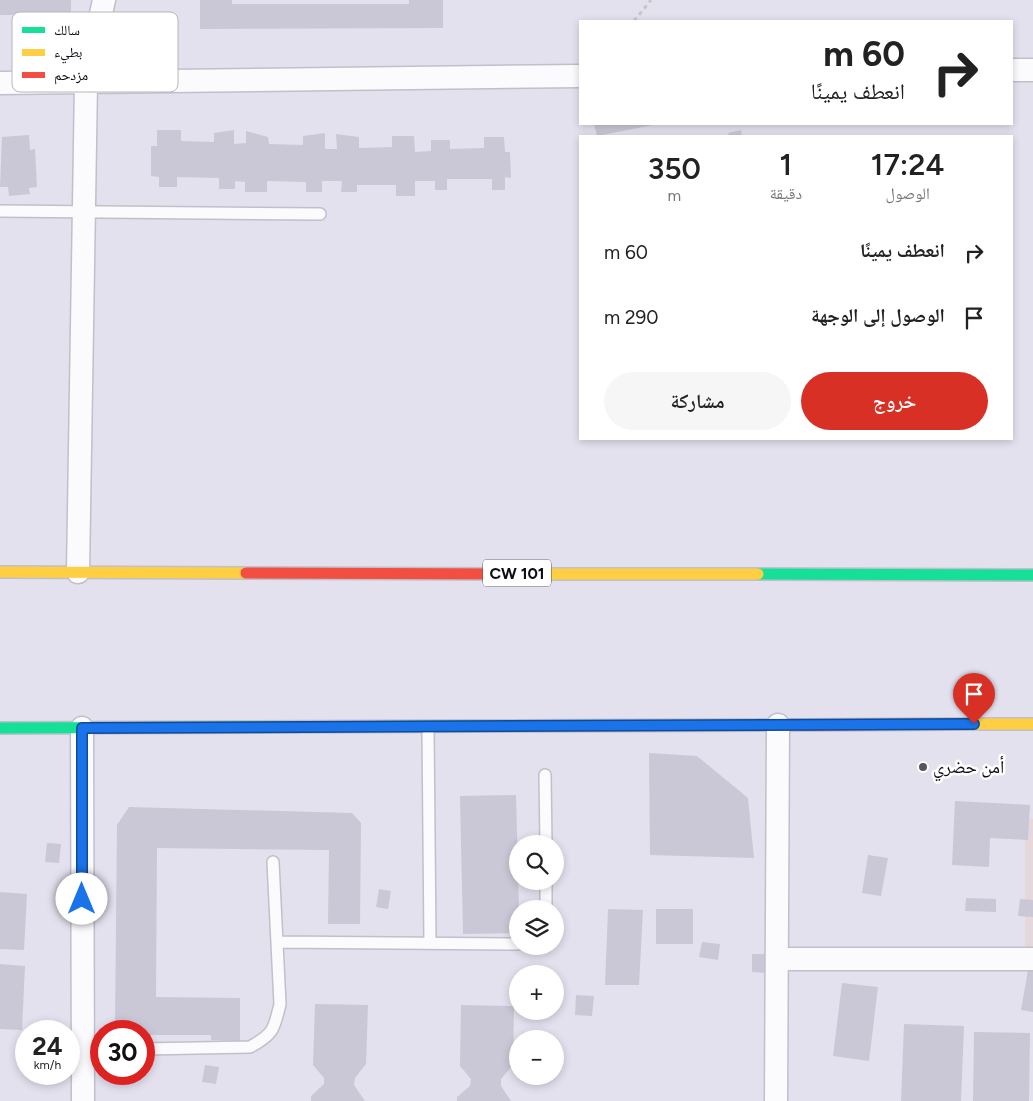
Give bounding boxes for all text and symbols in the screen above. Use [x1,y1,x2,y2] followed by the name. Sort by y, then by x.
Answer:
[12,12,178,92] legend
[54,22,80,39] text: سالك
[823,33,905,75] text: 60 m
[923,40,988,105] icon: right
[54,44,83,64] text: بطيء
[54,67,88,85] text: مزدحم
[811,78,905,105] text: انعطف يمينًا
[780,146,792,183] text: 1
[871,146,944,183] text: 17:24
[648,150,701,187] text: 350
[770,184,802,203] text: دقيقة
[885,184,930,203] text: الوصول
[668,186,681,205] text: m
[860,239,945,262] text: انعطف يمينًا
[960,239,988,267] icon: right
[604,241,648,264] text: 60 m
[811,304,945,327] text: الوصول إلى الوجهة
[960,304,988,332] icon: arrive
[604,306,658,329] text: 290 m
[604,372,791,430] button: مشاركة
[801,372,988,430] button: خروج
[483,560,551,586] road number: CW 101
[953,673,995,724] pin
[960,680,988,708] icon: arrive
[933,756,1004,782] place label: أمن حضري
[917,761,929,773] marker: أمن حضري
[509,835,564,1085] map controls
[509,835,564,890] button: search
[55,872,107,924] position arrow
[509,900,564,955] button: layers
[509,965,564,1020] button: +
[90,1020,155,1085] speed limit sign: 30
[509,1030,564,1085] button: −
[32,1031,63,1061] text: 24
[34,1058,61,1072] text: km/h

